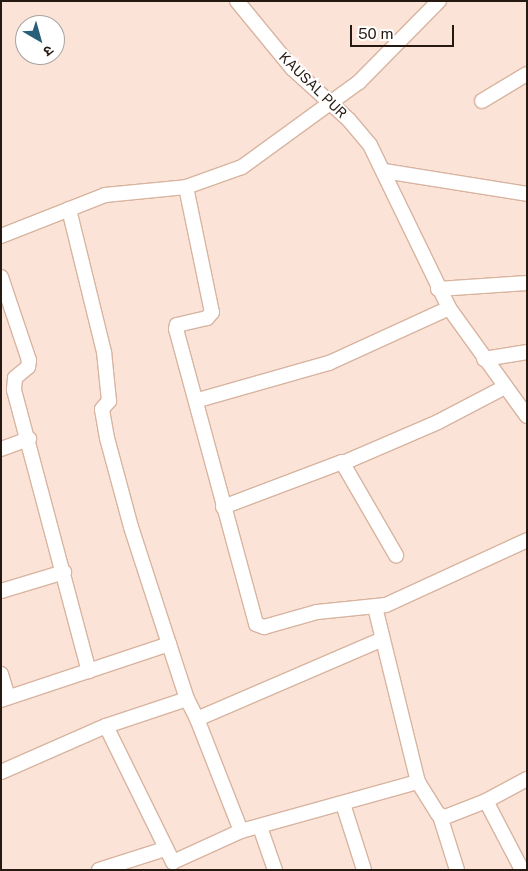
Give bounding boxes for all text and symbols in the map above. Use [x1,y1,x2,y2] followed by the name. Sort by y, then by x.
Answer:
[15,15,65,65] north arrow
[353,15,457,47] scale bar
[358,25,393,42] text: 50 m
[40,42,57,60] text: उ
[276,48,350,122] street label: KAUSAL PUR

